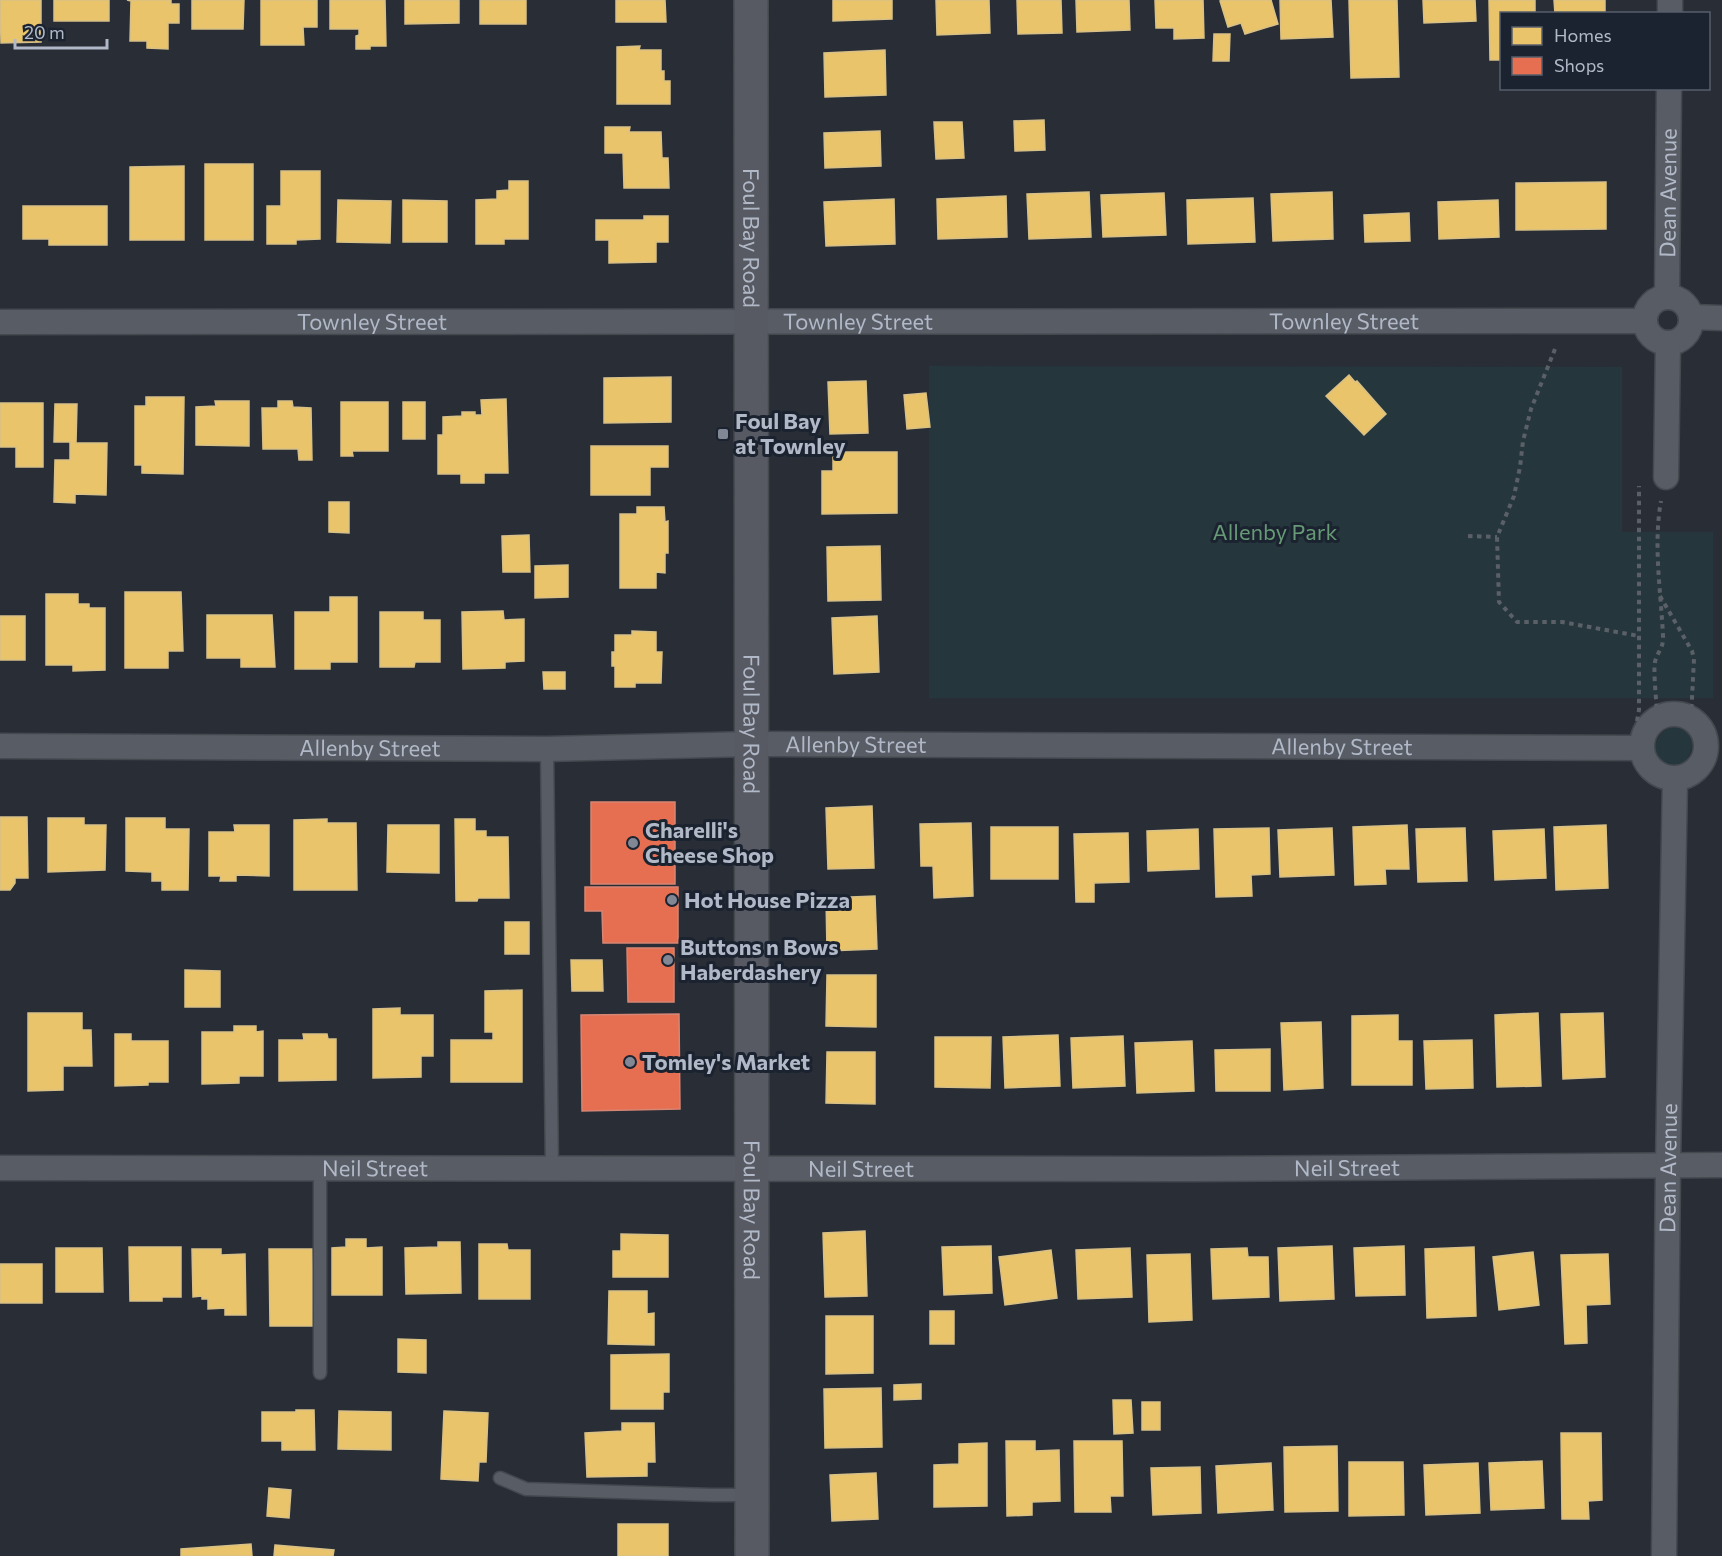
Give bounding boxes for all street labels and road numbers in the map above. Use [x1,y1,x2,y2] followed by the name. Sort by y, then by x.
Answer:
[1653,128,1682,258] street label: Dean Avenue
[738,168,765,308] street label: Foul Bay Road
[783,307,933,335] street label: Townley Street
[1269,307,1419,334] street label: Townley Street
[297,308,447,335] street label: Townley Street
[738,654,766,794] street label: Foul Bay Road
[785,730,927,758] street label: Allenby Street
[1271,732,1413,760] street label: Allenby Street
[299,734,441,761] street label: Allenby Street
[1653,1103,1682,1233] street label: Dean Avenue
[739,1140,766,1280] street label: Foul Bay Road
[1294,1153,1400,1181] street label: Neil Street
[322,1154,428,1181] street label: Neil Street
[808,1155,914,1182] street label: Neil Street

